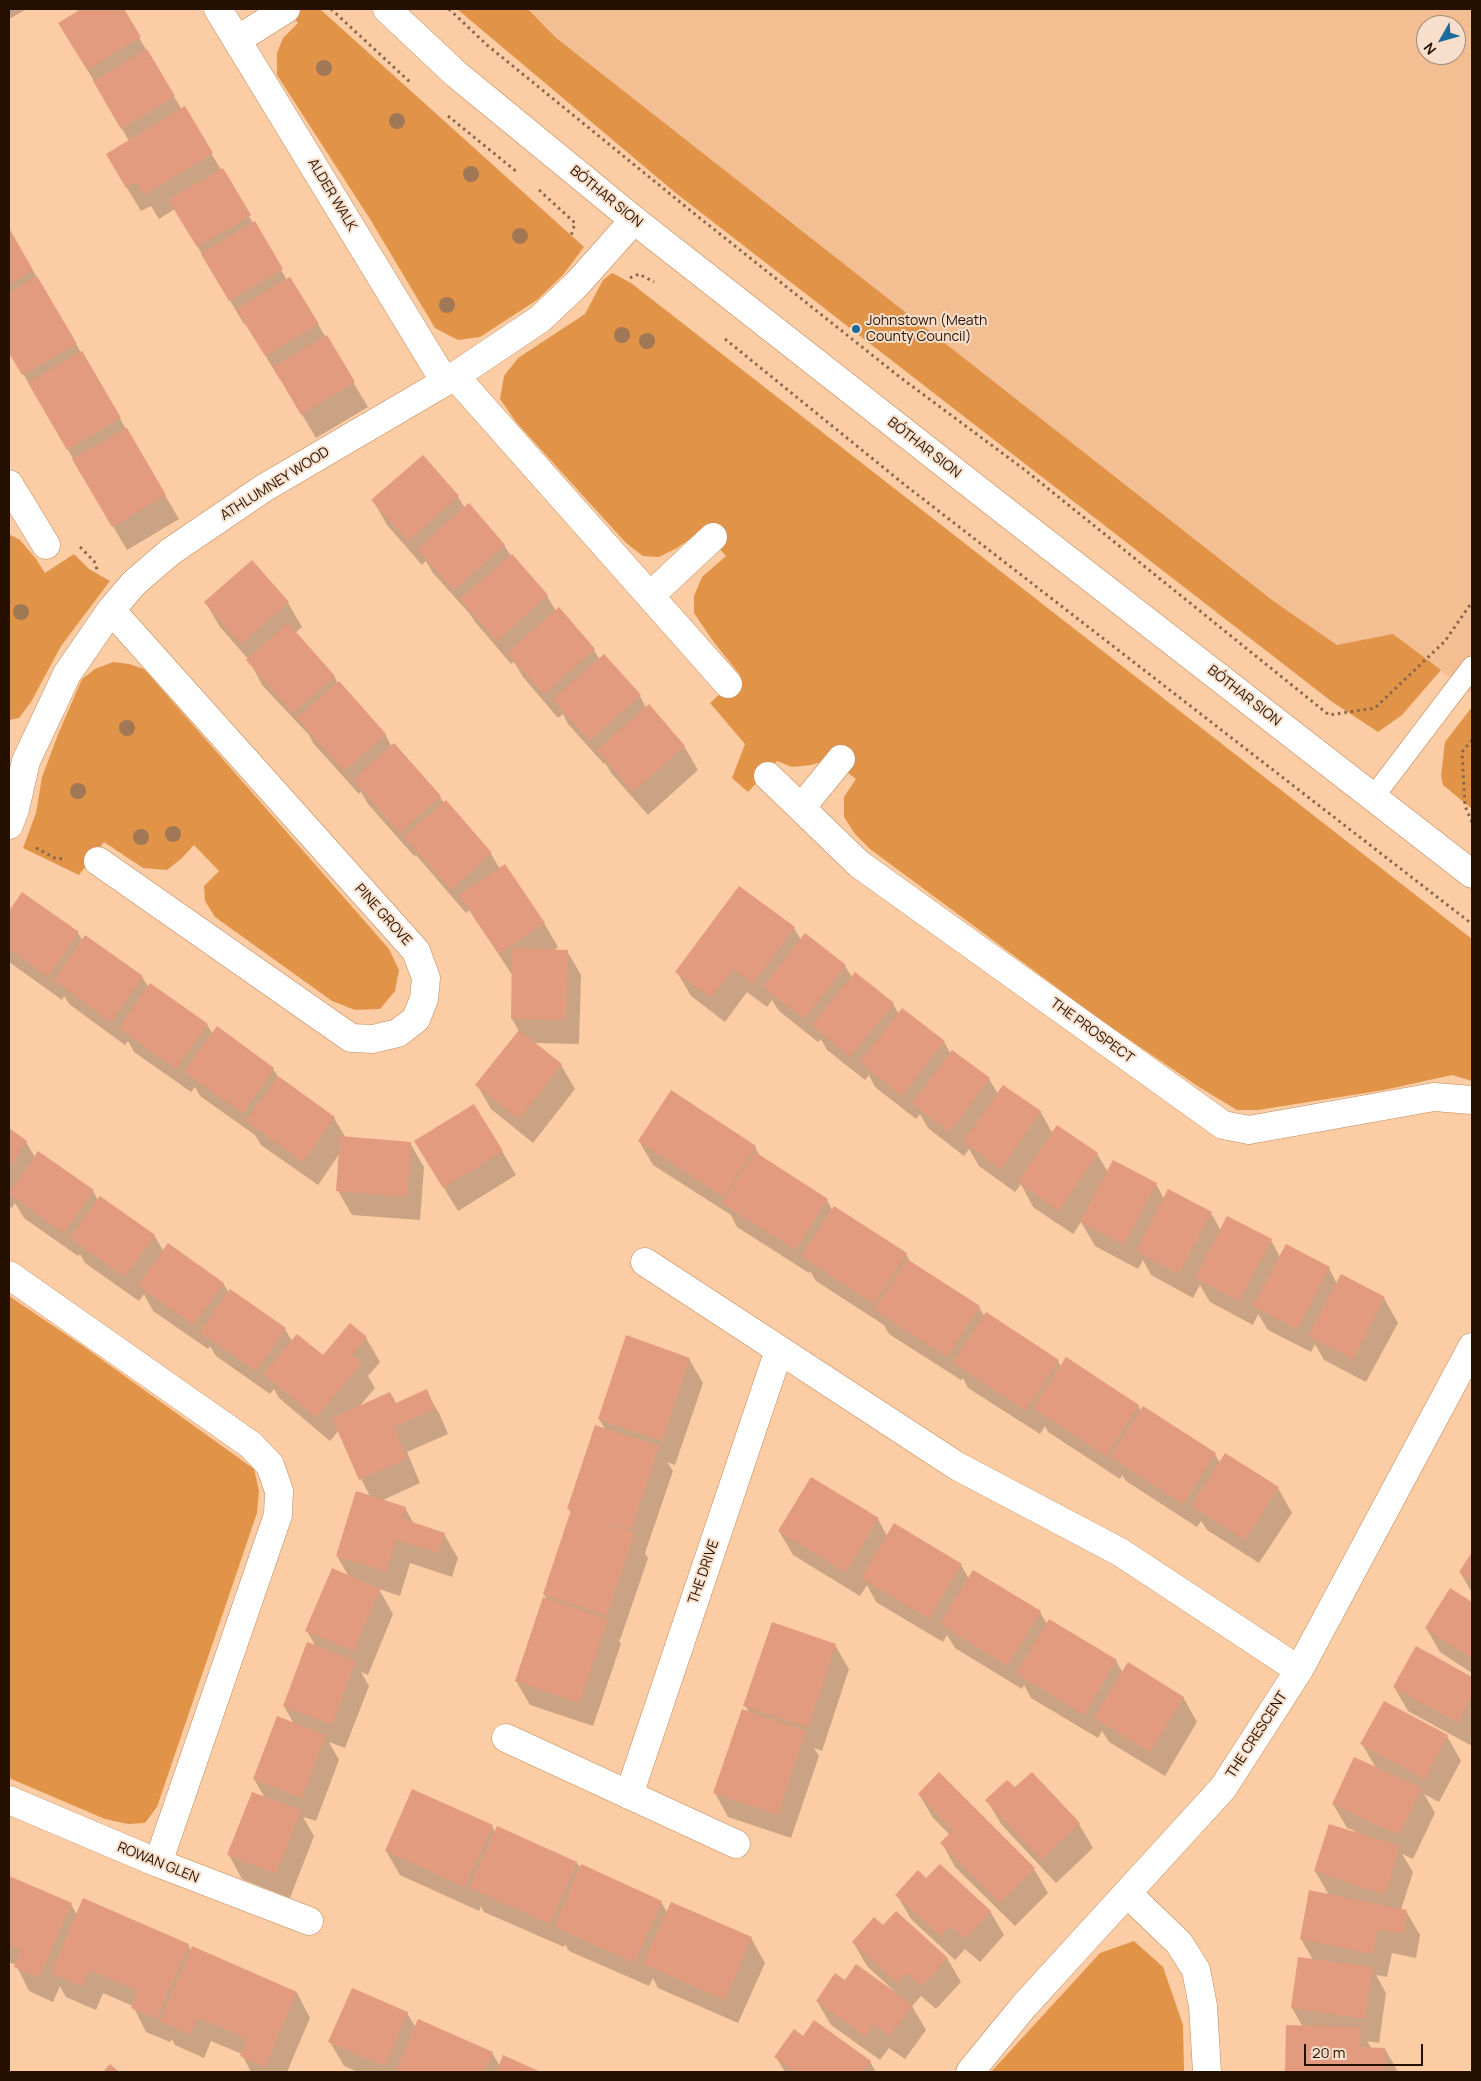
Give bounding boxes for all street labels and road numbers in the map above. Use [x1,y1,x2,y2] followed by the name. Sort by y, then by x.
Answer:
[304,156,360,234] street label: ALDER WALK
[566,163,646,231] street label: BÓTHAR SION
[884,414,964,482] street label: BÓTHAR SION
[217,444,333,524] street label: ATHLUMNEY WOOD
[1204,662,1284,730] street label: BÓTHAR SION
[351,881,415,949] street label: PINE GROVE
[1047,995,1137,1067] street label: THE PROSPECT
[685,1538,723,1606] street label: THE DRIVE
[1223,1689,1291,1781] street label: THE CRESCENT
[115,1839,201,1887] street label: ROWAN GLEN

